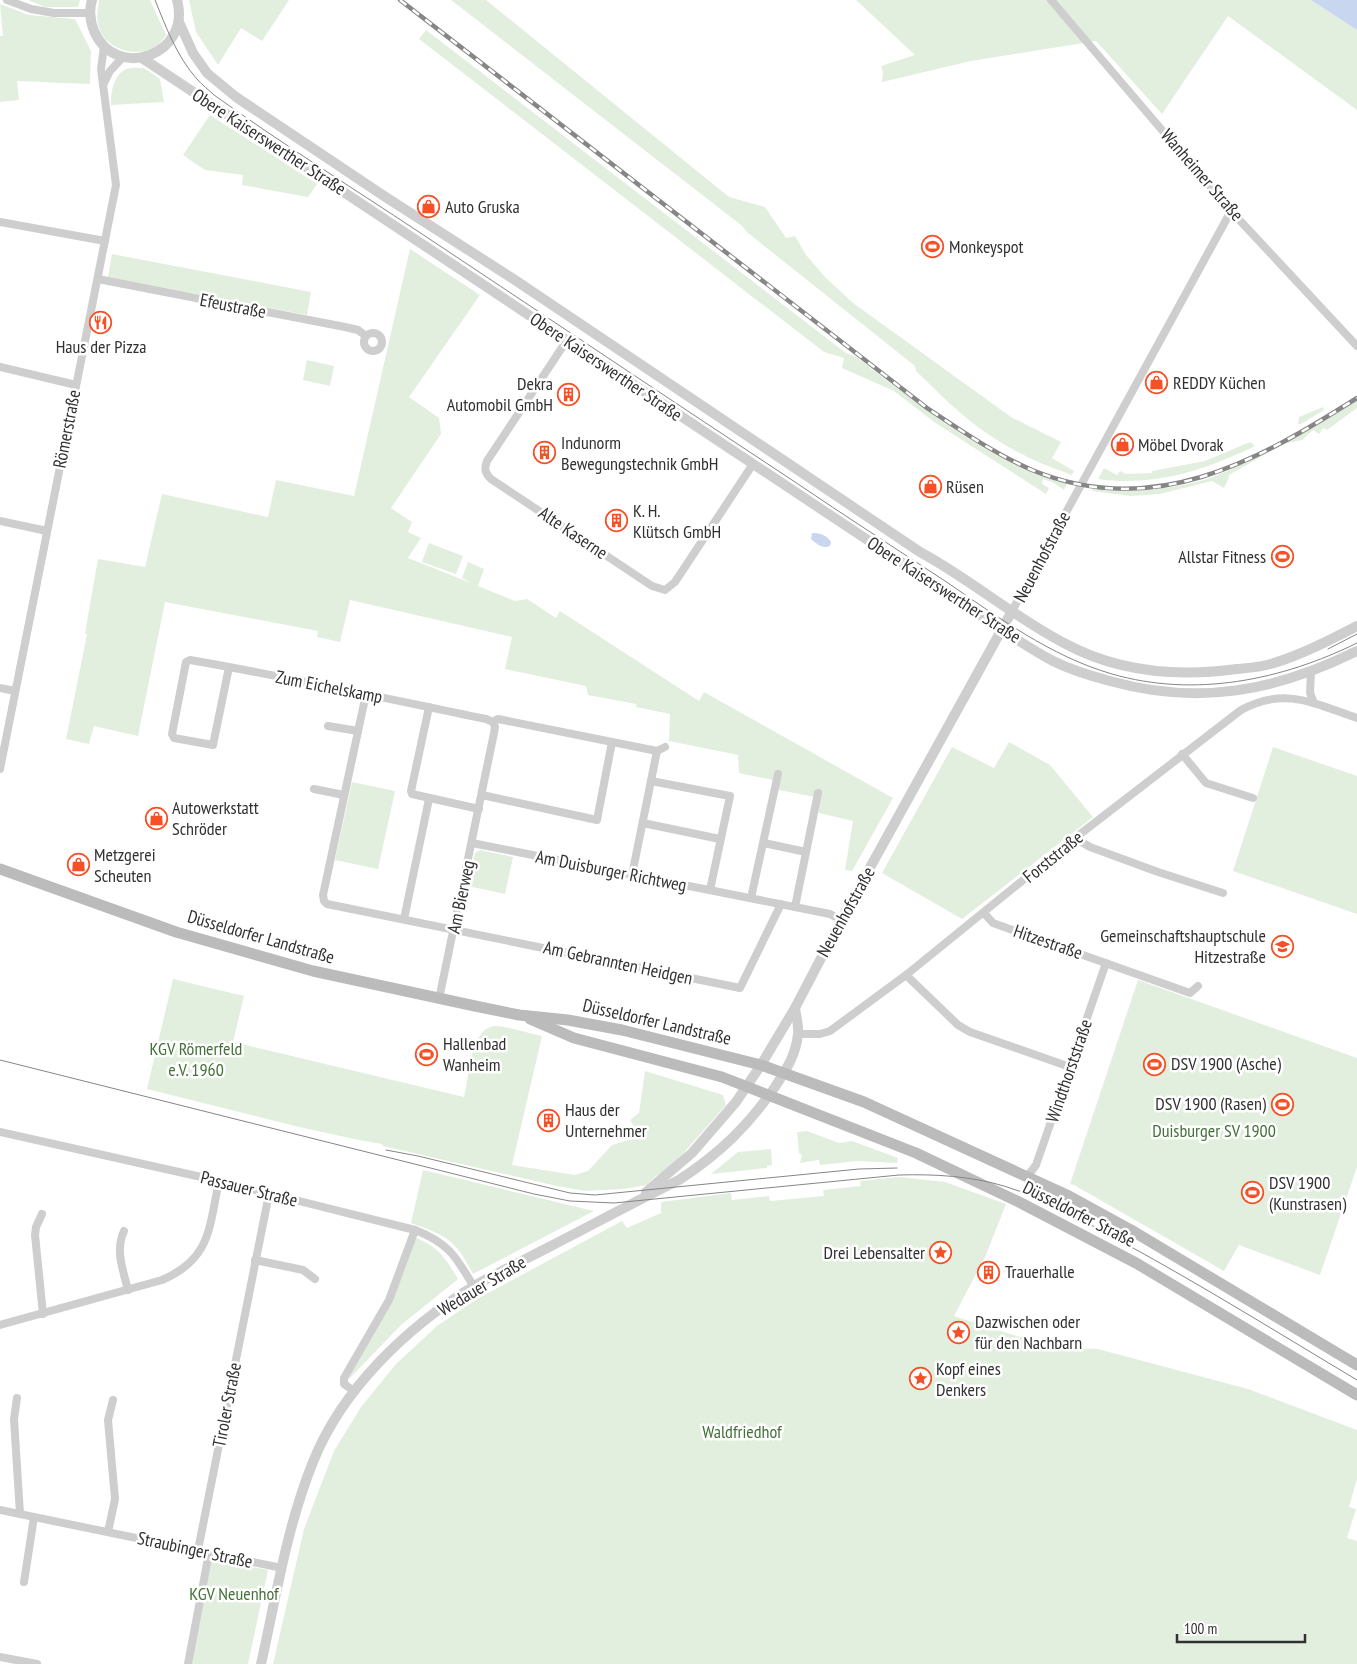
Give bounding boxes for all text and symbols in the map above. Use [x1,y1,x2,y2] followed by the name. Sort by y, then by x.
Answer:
[188,83,350,200] street label: Obere Kaiserswerther Straße
[1156,124,1249,226] street label: Wanheimer Straße
[417,195,441,219] shop icon: Auto Gruska
[445,195,520,218] place label: Auto Gruska
[921,235,945,259] sports icon: Monkeyspot
[949,235,1024,258] place label: Monkeyspot
[198,288,268,323] street label: Efeustraße
[526,307,687,426] street label: Obere Kaiserswerther Straße
[89,310,113,334] restaurant icon: Haus der Pizza
[56,335,146,358] place label: Haus der Pizza
[1145,371,1169,395] shop icon: REDDY Küchen
[1173,371,1266,394] place label: REDDY Küchen
[447,372,553,416] place label: Dekra Automobil GmbH
[557,382,581,406] building icon: Dekra Automobil GmbH
[48,388,85,470] street label: Römerstraße
[561,431,719,475] place label: Indunorm Bewegungstechnik GmbH
[1110,433,1134,457] shop icon: Möbel Dvorak
[1138,433,1224,456] place label: Möbel Dvorak
[533,441,557,465] building icon: Indunorm Bewegungstechnik GmbH
[918,475,942,499] shop icon: Rüsen
[946,475,984,498] place label: Rüsen
[633,499,721,543] place label: K. H. Klütsch GmbH
[534,501,612,564] street label: Alte Kaserne
[1008,507,1075,606] street label: Neuenhofstraße
[605,509,629,533] building icon: K. H. Klütsch GmbH
[863,531,1025,648] street label: Obere Kaiserswerther Straße
[1178,545,1266,568] place label: Allstar Fitness
[1270,545,1294,569] sports icon: Allstar Fitness
[274,665,385,708] street label: Zum Eichelskamp
[172,796,259,840] place label: Autowerkstatt Schröder
[144,806,168,830] shop icon: Autowerkstatt Schröder
[1018,825,1087,888] street label: Forststraße
[94,843,156,887] place label: Metzgerei Scheuten
[534,845,688,896] street label: Am Duisburger Richtweg
[66,853,90,877] shop icon: Metzgerei Scheuten
[442,858,479,936] street label: Am Bierweg
[811,863,880,961] street label: Neuenhofstraße
[185,905,337,968] street label: Düsseldorfer Landstraße
[1011,919,1086,964] street label: Hitzestraße
[1100,924,1266,968] place label: Gemeinschaftshauptschule Hitzestraße
[1270,934,1294,958] school or university icon: Gemeinschaftshauptschule Hitzestraße
[541,935,695,990] street label: Am Gebrannten Heidgen
[581,993,734,1050] street label: Düsseldorfer Landstraße
[1040,1016,1097,1125] street label: Windthorststraße
[443,1032,506,1076] place label: Hallenbad Wanheim
[150,1037,242,1081] park label: KGV Römerfeld e.V. 1960
[415,1042,439,1066] sports icon: Hallenbad Wanheim
[1143,1052,1167,1076] sports icon: DSV 1900 (Asche)
[1171,1052,1282,1075] place label: DSV 1900 (Asche)
[1155,1092,1267,1115] place label: DSV 1900 (Rasen)
[1270,1092,1294,1116] sports icon: DSV 1900 (Rasen)
[565,1098,647,1142] place label: Haus der Unternehmer
[537,1108,561,1132] building icon: Haus der Unternehmer
[1152,1119,1276,1142] park label: Duisburger SV 1900
[198,1165,300,1212] street label: Passauer Straße
[1269,1171,1347,1215] place label: DSV 1900 (Kunstrasen)
[1019,1175,1139,1252] street label: Düsseldorfer Straße
[1241,1181,1265,1205] sports icon: DSV 1900 (Kunstrasen)
[824,1241,925,1264] place label: Drei Lebensalter
[929,1241,953,1265] place icon: Drei Lebensalter
[433,1250,530,1321] street label: Wedauer Straße
[977,1260,1001,1284] building icon: Trauerhalle
[1005,1260,1075,1283] place label: Trauerhalle
[975,1310,1082,1354] place label: Dazwischen oder für den Nachbarn
[947,1320,971,1344] place icon: Dazwischen oder für den Nachbarn
[936,1357,1001,1401] place label: Kopf eines Denkers
[207,1360,246,1449] street label: Tiroler Straße
[908,1367,932,1391] place icon: Kopf eines Denkers
[702,1420,783,1443] park label: Waldfriedhof
[135,1526,255,1573] street label: Straubinger Straße
[189,1582,280,1605] park label: KGV Neuenhof
[1177,1612,1304,1644] scale bar
[1184,1619,1217,1638] text: 100 m

